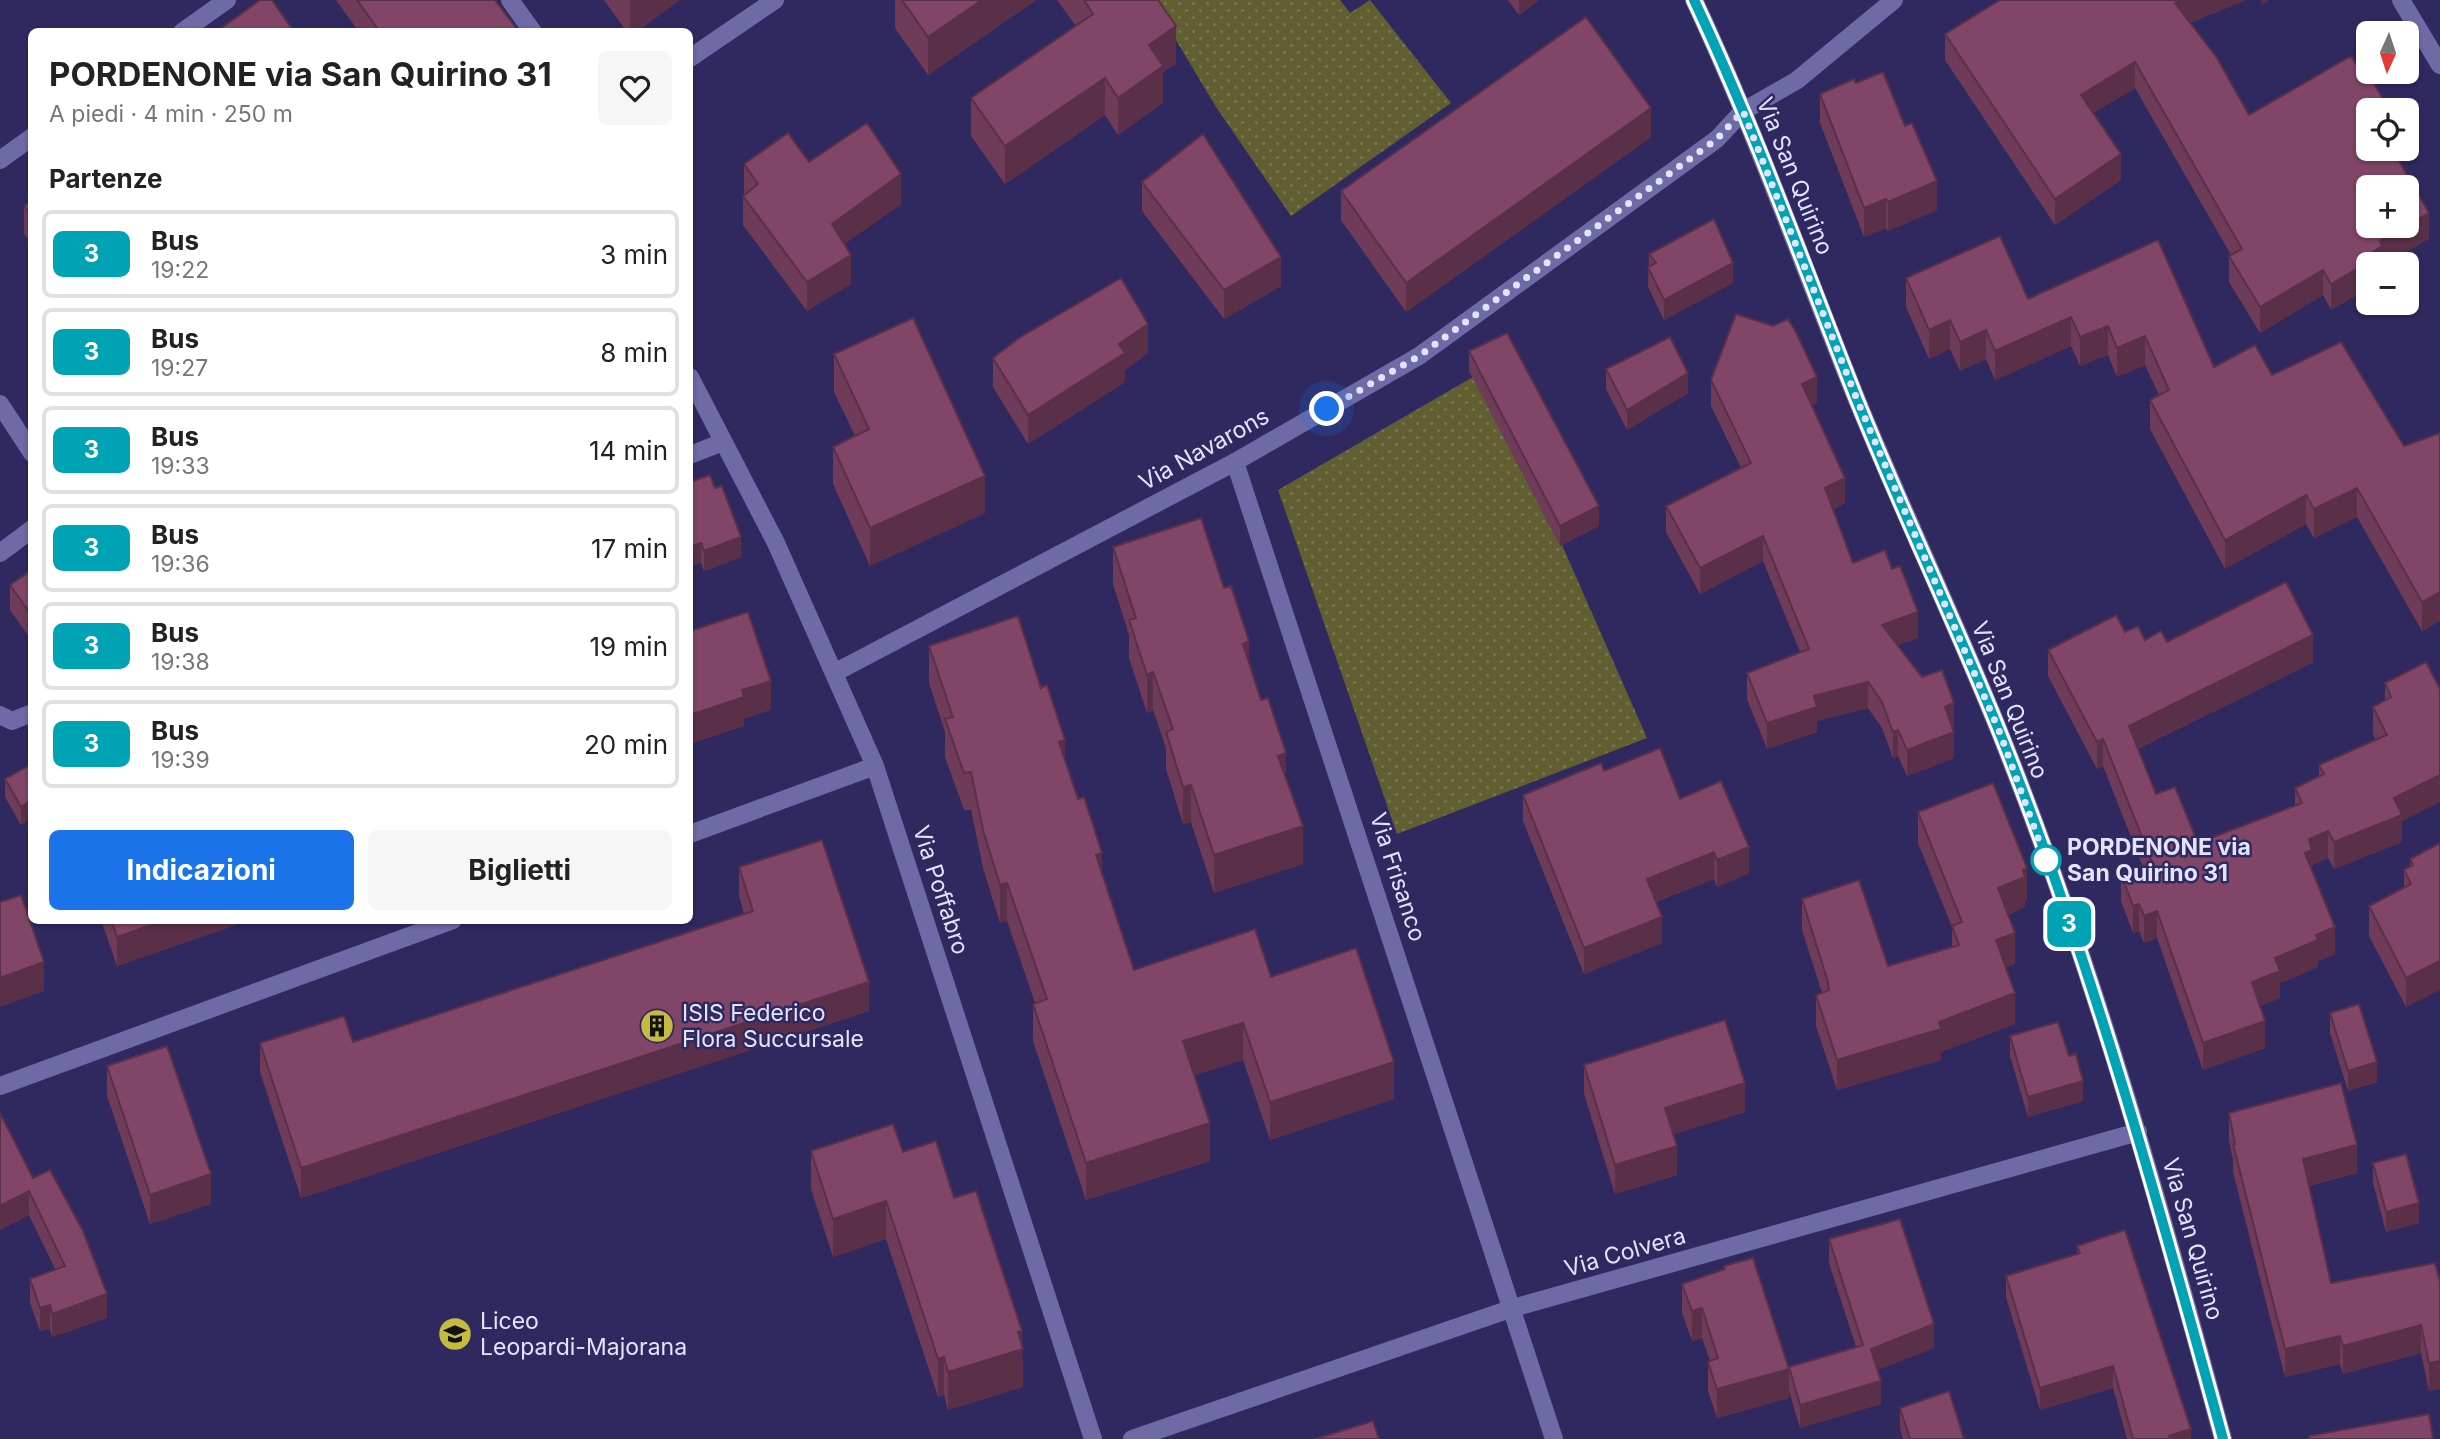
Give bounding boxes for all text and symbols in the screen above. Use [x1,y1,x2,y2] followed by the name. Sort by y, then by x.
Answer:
[2356,21,2418,84] north arrow
[2356,21,2419,315] map controls
[598,51,672,125] button: heart
[49,54,552,94] text: PORDENONE via San Quirino 31
[1751,93,1839,259] street label: Via San Quirino
[2356,98,2419,161] button: locate
[49,100,293,128] text: A piedi · 4 min · 250 m
[49,163,163,194] text: Partenze
[2356,175,2419,238] button: +
[151,225,199,256] text: Bus
[84,239,99,268] text: 3
[600,239,668,270] text: 3 min
[2356,252,2419,315] button: −
[151,256,209,284] text: 19:22
[151,323,199,354] text: Bus
[84,337,99,366] text: 3
[600,337,668,368] text: 8 min
[151,354,208,382] text: 19:27
[1309,391,1344,426] your location
[1134,402,1274,496] street label: Via Navarons
[151,421,199,452] text: Bus
[84,435,99,464] text: 3
[589,435,668,466] text: 14 min
[151,452,210,480] text: 19:33
[151,519,199,550] text: Bus
[84,533,99,562] text: 3
[591,533,668,564] text: 17 min
[151,550,210,578] text: 19:36
[151,617,199,648] text: Bus
[1966,617,2054,783] street label: Via San Quirino
[84,631,99,660] text: 3
[590,631,668,662] text: 19 min
[151,648,210,676] text: 19:38
[151,715,199,746] text: Bus
[84,729,99,758] text: 3
[584,729,668,760] text: 20 min
[151,746,210,774] text: 19:39
[1364,809,1432,945] street label: Via Frisanco
[907,822,975,958] street label: Via Poffabro
[49,830,354,910] button: Indicazioni
[368,830,672,910] button: Biglietti
[2067,833,2251,887] place label: PORDENONE via San Quirino 31
[2031,845,2061,875] marker: PORDENONE via San Quirino 31
[2046,901,2092,947] line badge: 3
[2061,909,2077,938] text: 3
[682,999,864,1053] place label: ISIS Federico Flora Succursale
[638,1007,676,1045] building icon: ISIS Federico Flora Succursale
[2156,1155,2230,1323] street label: Via San Quirino
[1561,1221,1689,1283] street label: Via Colvera
[480,1307,687,1361] place label: Liceo Leopardi-Majorana
[436,1315,474,1353] school or university icon: Liceo Leopardi-Majorana

